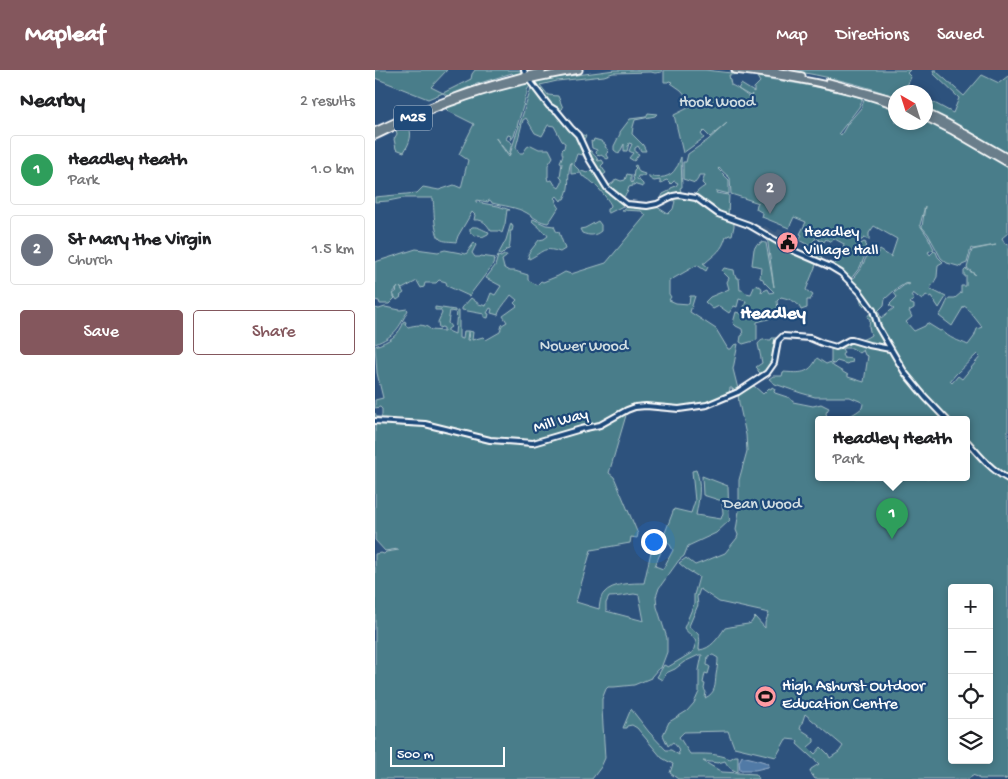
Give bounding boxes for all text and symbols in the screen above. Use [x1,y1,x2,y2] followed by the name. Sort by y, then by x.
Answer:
[25,21,105,50] text: Mapleaf
[776,25,808,46] text: Map
[836,25,909,46] text: Directions
[937,25,983,46] text: Saved
[888,85,933,130] north arrow
[20,90,85,115] text: Nearby
[300,93,355,112] text: 2 results
[679,94,757,113] park label: Hook Wood
[394,106,432,130] road number: M25
[68,149,187,172] text: Headley Heath
[34,161,40,180] text: 1
[311,161,354,180] text: 1.0 km
[68,172,99,191] text: Park
[754,173,786,214] pin: 2
[803,224,879,261] place label: Headley Village Hall
[68,229,211,252] text: St Mary the Virgin
[776,230,800,254] public building icon: Headley Village Hall
[33,241,41,260] text: 2
[312,241,354,260] text: 1.5 km
[68,252,112,271] text: Church
[740,303,806,326] district label: Headley
[20,310,183,355] button: Save
[193,310,355,355] button: Share
[540,338,630,357] park label: Nower Wood
[532,406,591,438] street label: Mill Way
[815,416,970,481] popup
[833,428,952,451] text: Headley Heath
[833,451,863,470] text: Park
[722,496,803,515] park label: Dean Wood
[876,498,908,539] pin: 1
[641,529,667,555] your location
[948,584,993,764] map controls
[948,584,993,629] button: +
[948,629,993,674] button: −
[948,674,993,719] button: locate
[782,678,926,715] place label: High Ashurst Outdoor Education Centre
[754,684,778,708] sports icon: High Ashurst Outdoor Education Centre
[948,719,993,764] button: layers
[390,744,505,767] scale bar
[397,747,434,764] text: 500 m

